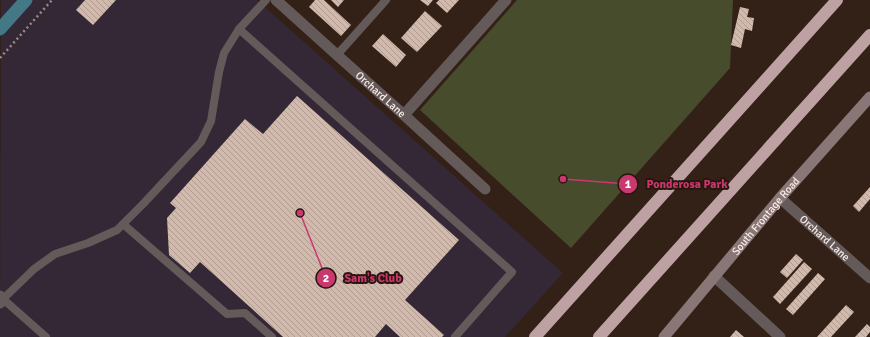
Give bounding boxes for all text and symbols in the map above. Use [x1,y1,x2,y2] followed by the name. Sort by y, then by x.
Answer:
[353,69,408,120] street label: Orchard Lane
[618,172,735,196] callout: Ponderosa Park
[729,175,803,258] street label: South Frontage Road
[625,177,632,192] text: 1
[646,177,728,192] text: Ponderosa Park
[797,213,852,264] street label: Orchard Lane
[316,266,410,290] callout: Sam's Club
[323,271,329,286] text: 2
[344,271,402,286] text: Sam's Club

